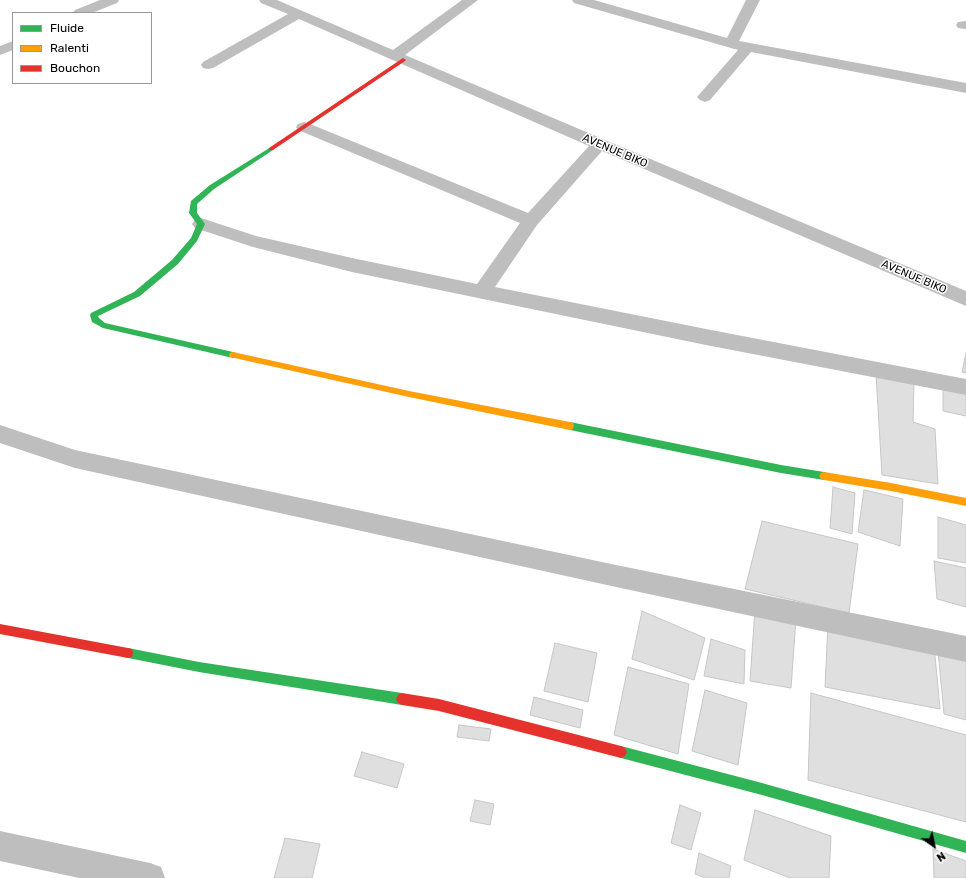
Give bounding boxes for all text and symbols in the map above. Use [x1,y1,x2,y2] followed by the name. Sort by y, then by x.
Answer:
[12,12,152,84] legend
[50,21,84,35] text: Fluide
[50,41,89,55] text: Ralenti
[50,61,100,75] text: Bouchon
[580,131,650,171] street label: AVENUE BIKO
[879,257,949,297] street label: AVENUE BIKO
[914,826,954,866] north arrow
[934,849,948,864] text: N

